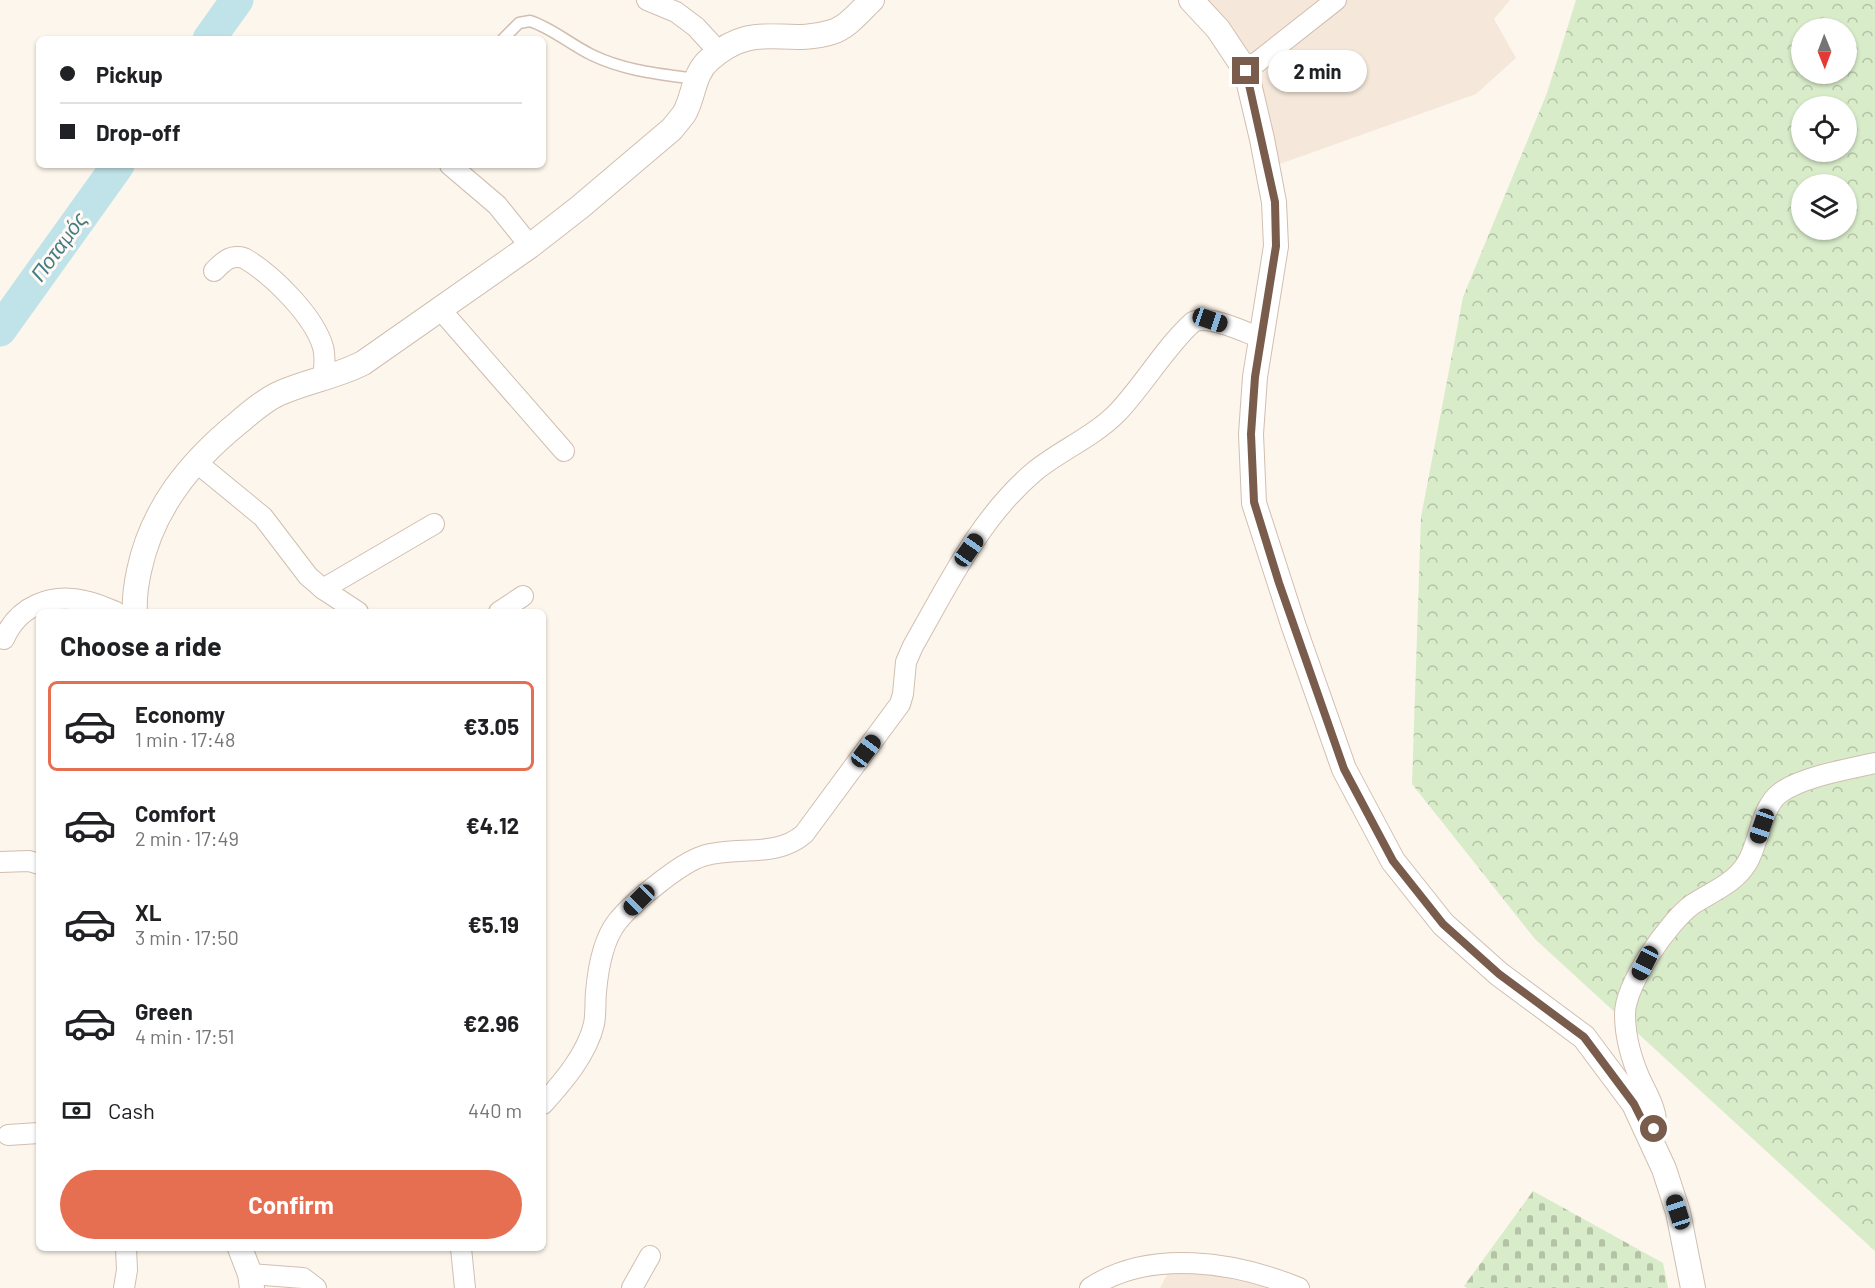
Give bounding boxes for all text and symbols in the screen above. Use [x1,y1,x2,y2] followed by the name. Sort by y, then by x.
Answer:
[1791,18,1857,84] north arrow
[1791,18,1857,240] map controls
[1267,50,1366,92] callout: 2 min
[1232,57,1259,84] route end
[1294,59,1341,83] text: 2 min
[96,61,163,87] text: Pickup
[1791,96,1857,162] button: locate
[96,119,180,145] text: Drop-off
[1791,174,1857,240] button: layers
[24,206,92,285] water label: Ποταμός
[1190,306,1230,334] car
[951,530,987,570] car
[60,629,222,661] text: Choose a ride
[63,699,117,753] icon: car
[135,701,225,727] text: Economy
[463,713,519,739] text: €3.05
[135,727,235,751] text: 1 min · 17:48
[848,731,884,771] car
[63,798,117,852] icon: car
[135,800,216,826] text: Comfort
[1748,806,1776,846] car
[466,812,519,838] text: €4.12
[135,826,239,850] text: 2 min · 17:49
[620,881,658,919] car
[63,897,117,951] icon: car
[135,899,161,925] text: XL
[468,911,519,937] text: €5.19
[135,925,239,949] text: 3 min · 17:50
[1629,943,1661,983] car
[63,996,117,1050] icon: car
[135,998,193,1024] text: Green
[463,1010,519,1036] text: €2.96
[135,1024,235,1048] text: 4 min · 17:51
[60,1094,93,1127] icon: cash
[108,1097,155,1123] text: Cash
[468,1098,522,1122] text: 440 m
[1640,1115,1667,1142] route start
[60,1170,522,1239] button: Confirm
[1664,1192,1692,1232] car

